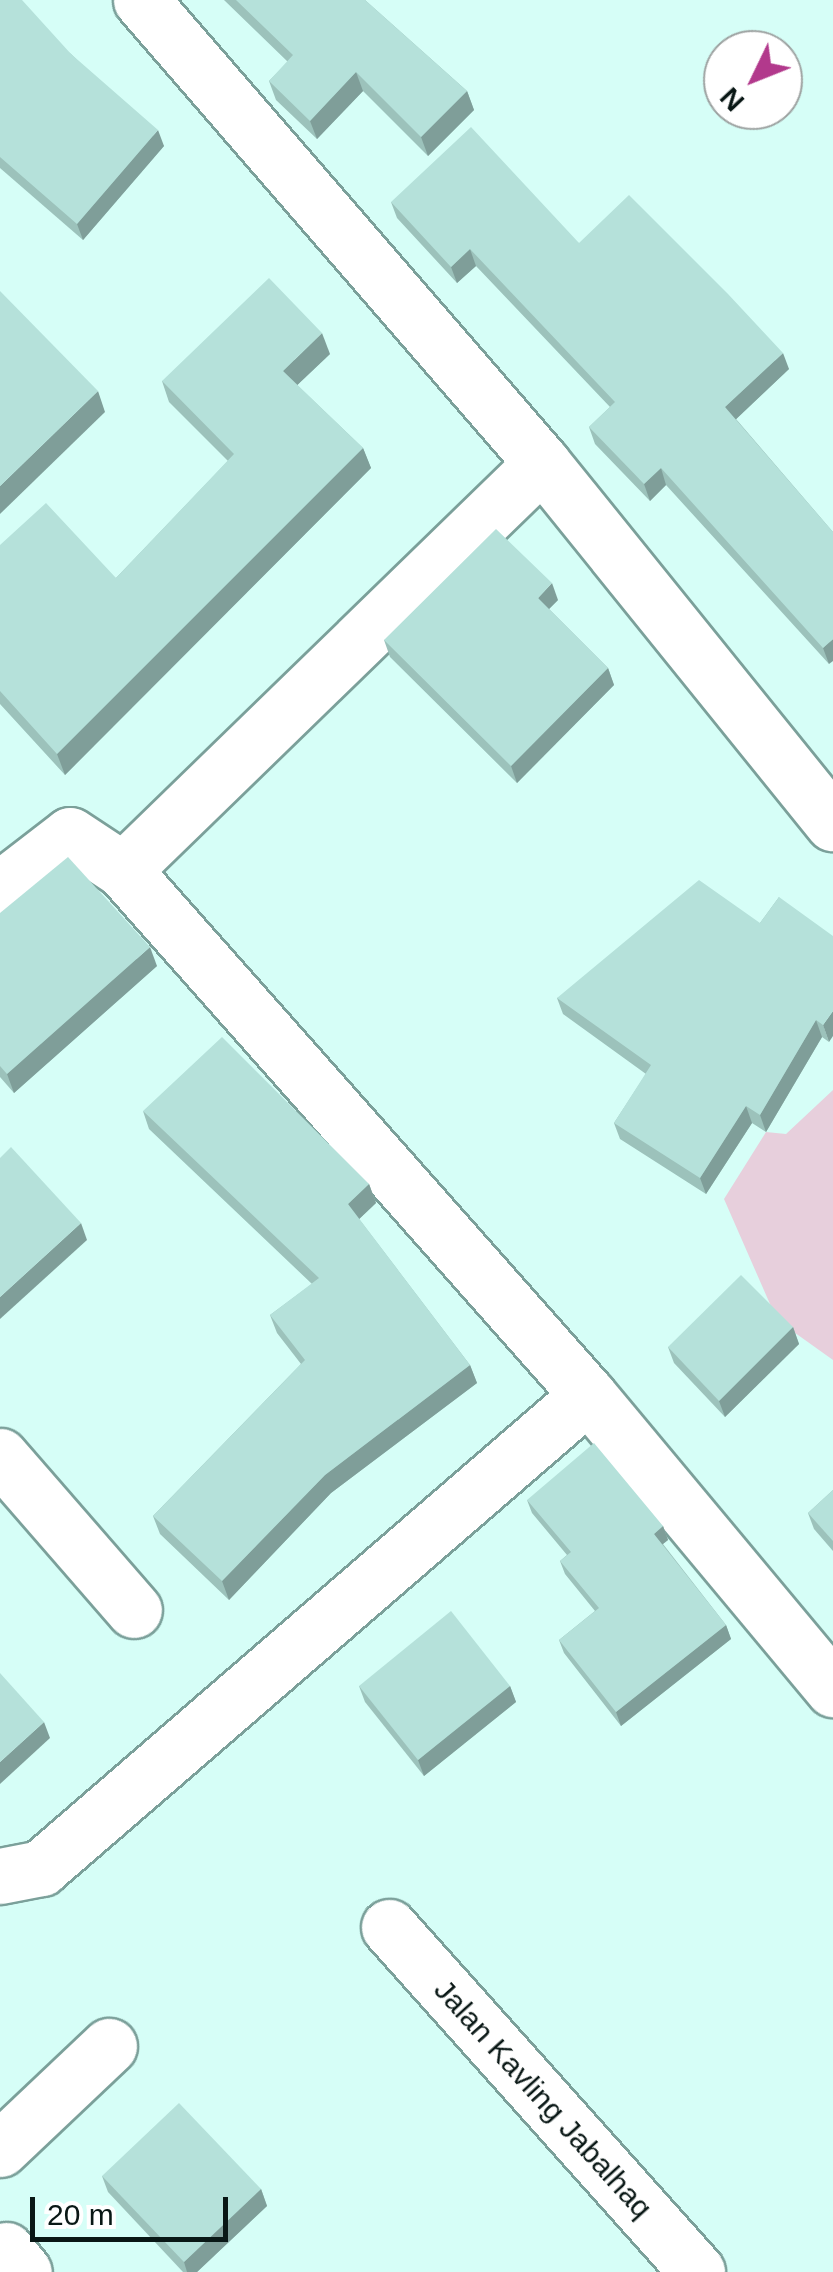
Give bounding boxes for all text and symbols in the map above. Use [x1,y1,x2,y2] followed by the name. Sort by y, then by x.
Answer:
[703,30,803,130] north arrow
[714,81,750,117] text: N
[426,1972,660,2226] street label: Jalan Kavling Jabalhaq
[35,2177,232,2239] scale bar
[47,2198,114,2231] text: 20 m

